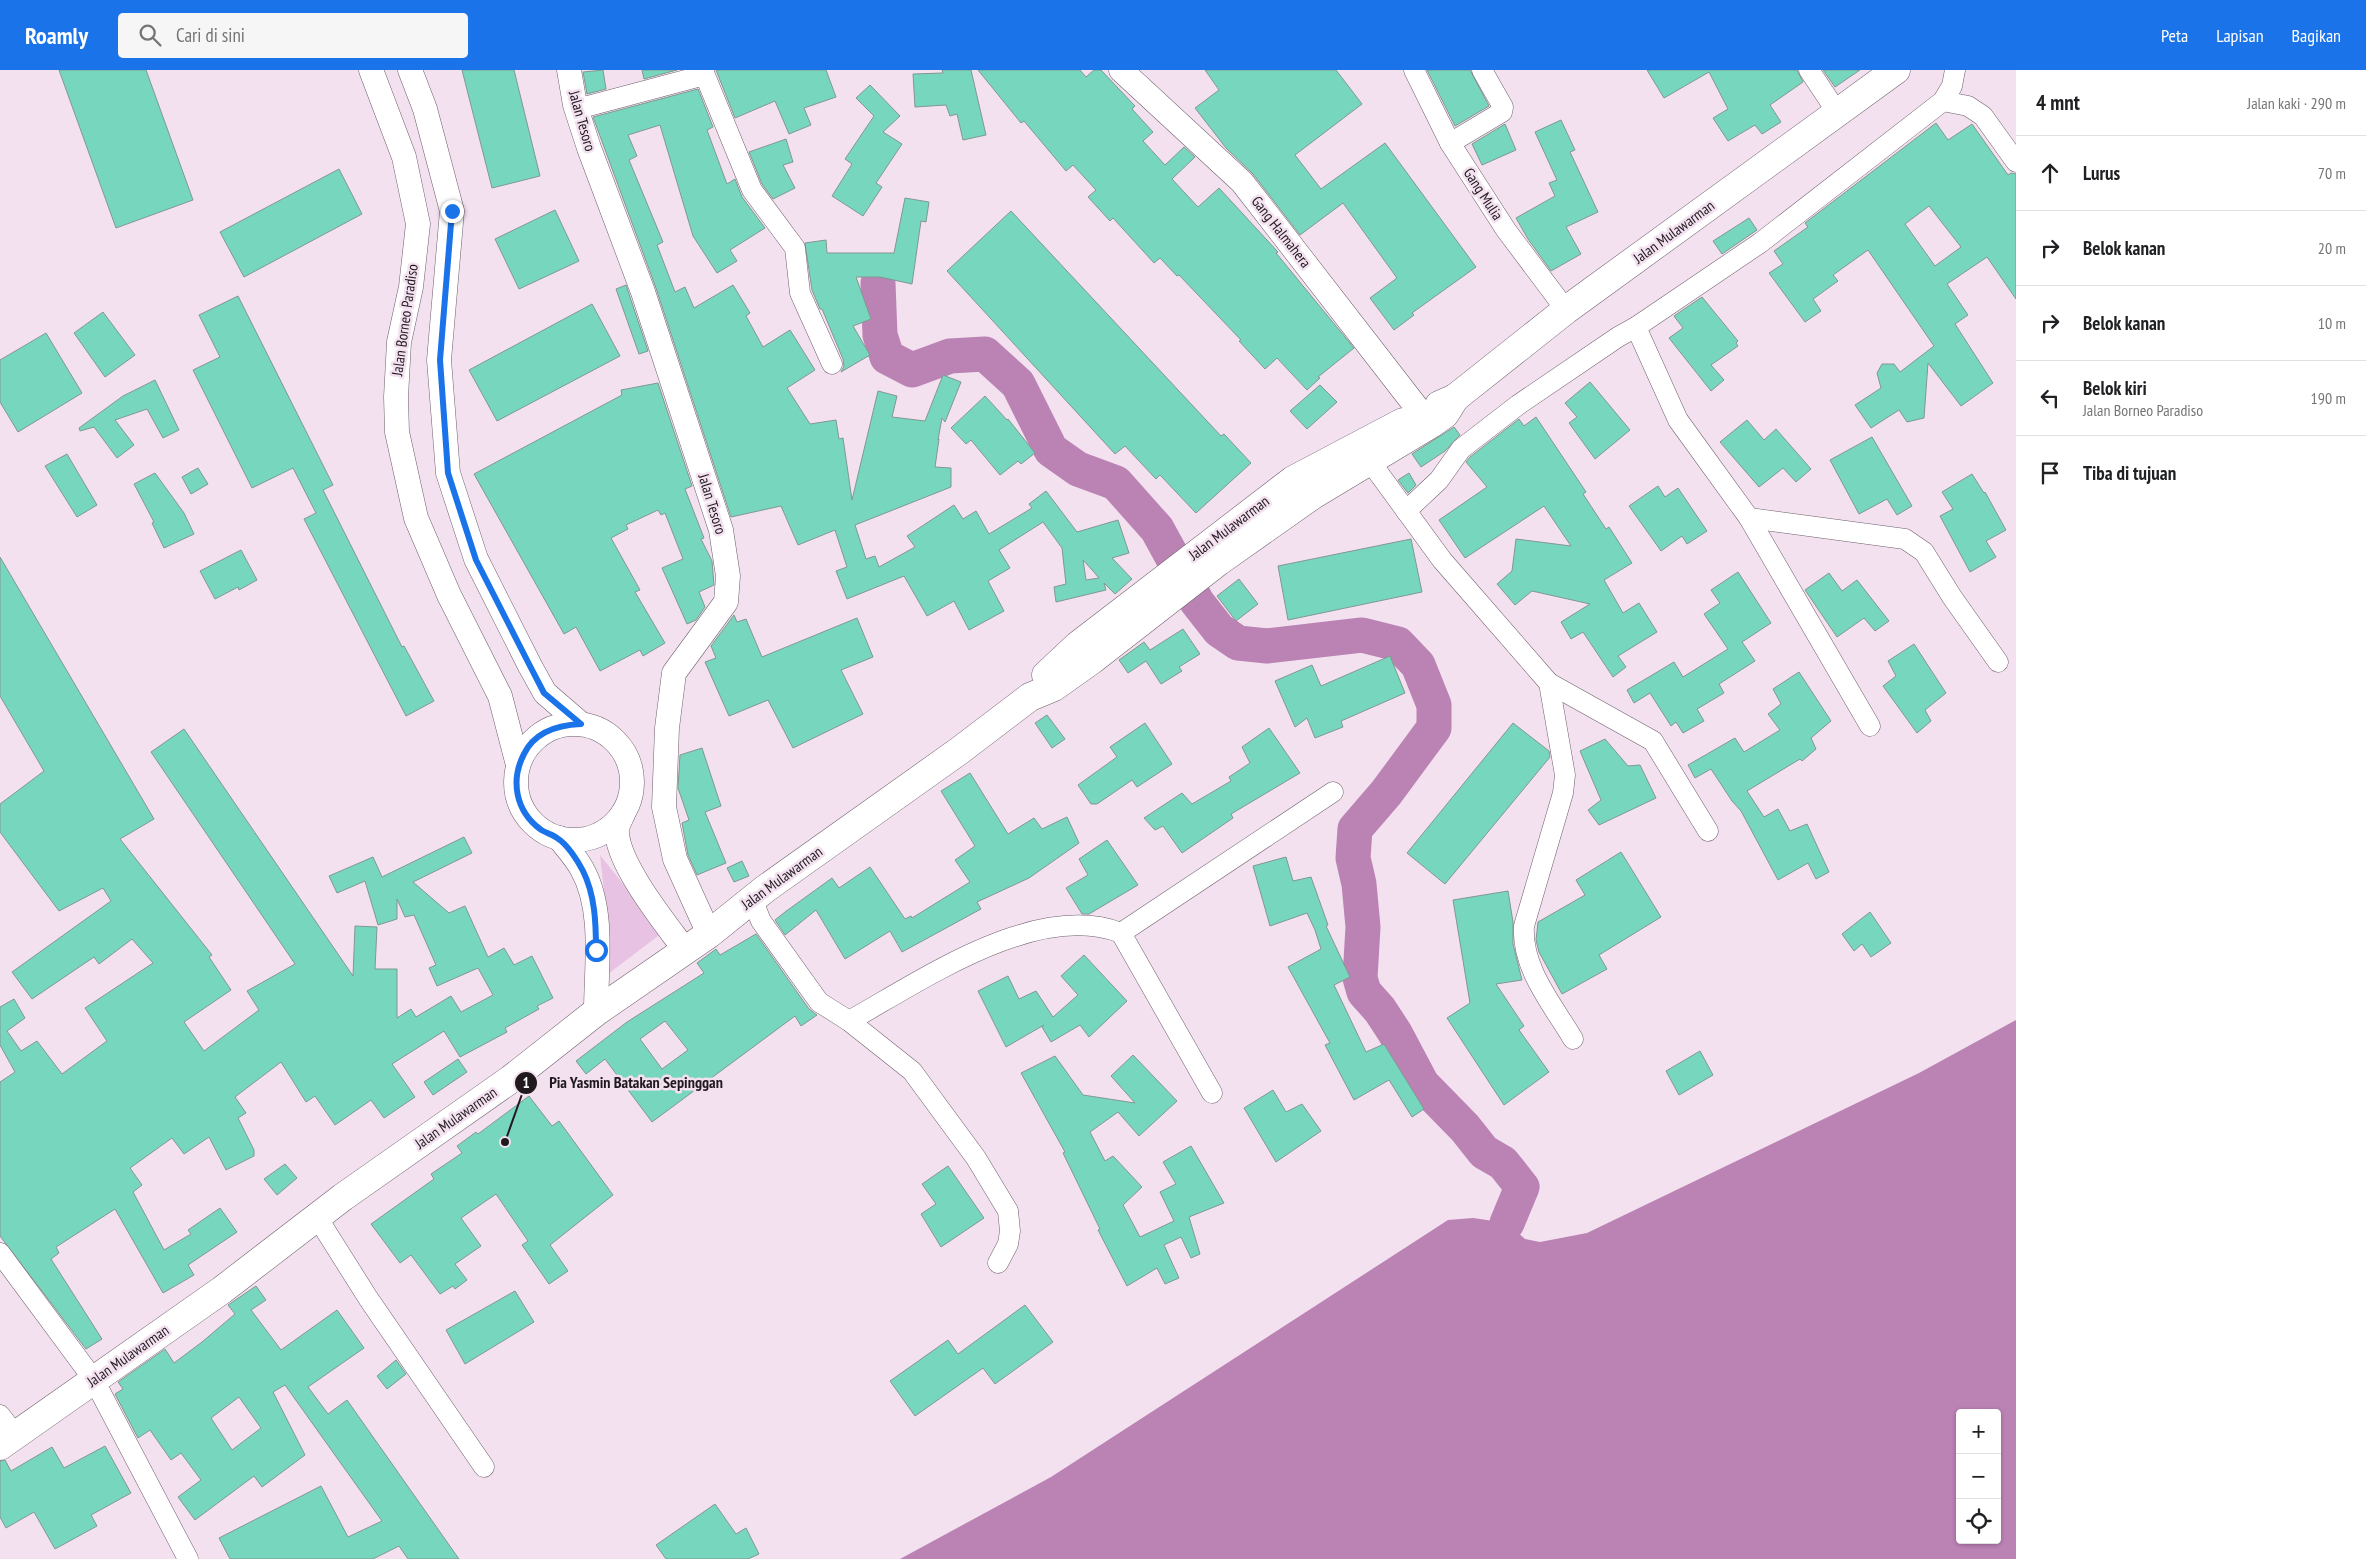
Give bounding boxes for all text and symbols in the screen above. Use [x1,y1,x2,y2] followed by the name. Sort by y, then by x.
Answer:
[118,13,468,58] search box
[25,20,88,51] text: Roamly
[136,21,164,49] icon: search
[176,23,245,47] text: Cari di sini
[2161,24,2188,47] text: Peta
[2216,24,2264,47] text: Lapisan
[2292,24,2341,47] text: Bagikan
[565,87,600,153] street label: Jalan Tesoro
[2036,89,2080,116] text: 4 mnt
[2247,93,2346,113] text: Jalan kaki · 290 m
[2036,159,2064,187] icon: ahead
[2083,161,2120,185] text: Lurus
[2318,163,2346,183] text: 70 m
[1460,164,1507,223] street label: Gang Mulia
[1247,192,1315,271] street label: Gang Halmahera
[1629,196,1718,268] street label: Jalan Mulawarman
[441,200,464,223] route end
[2036,234,2064,262] icon: right
[2083,236,2165,260] text: Belok kanan
[2318,238,2346,258] text: 20 m
[387,263,422,378] street label: Jalan Borneo Paradiso
[2036,309,2064,337] icon: right
[2083,311,2165,335] text: Belok kanan
[2318,313,2346,333] text: 10 m
[2083,376,2147,400] text: Belok kiri
[2036,384,2064,412] icon: left
[2311,388,2346,408] text: 190 m
[2083,400,2203,420] text: Jalan Borneo Paradiso
[2036,459,2064,487] icon: arrive
[2083,461,2176,485] text: Tiba di tujuan
[694,470,731,536] street label: Jalan Tesoro
[1184,491,1273,565] street label: Jalan Mulawarman
[737,842,826,914] street label: Jalan Mulawarman
[585,939,608,962] route start
[514,1067,733,1098] callout: Pia Yasmin Batakan Sepinggan
[549,1072,723,1092] text: Pia Yasmin Batakan Sepinggan
[522,1073,530,1092] text: 1
[410,1082,500,1153] street label: Jalan Mulawarman
[82,1320,172,1391] street label: Jalan Mulawarman
[1956,1409,2001,1544] map controls
[1956,1409,2001,1454] button: +
[1956,1454,2001,1499] button: −
[1956,1499,2001,1544] button: locate

